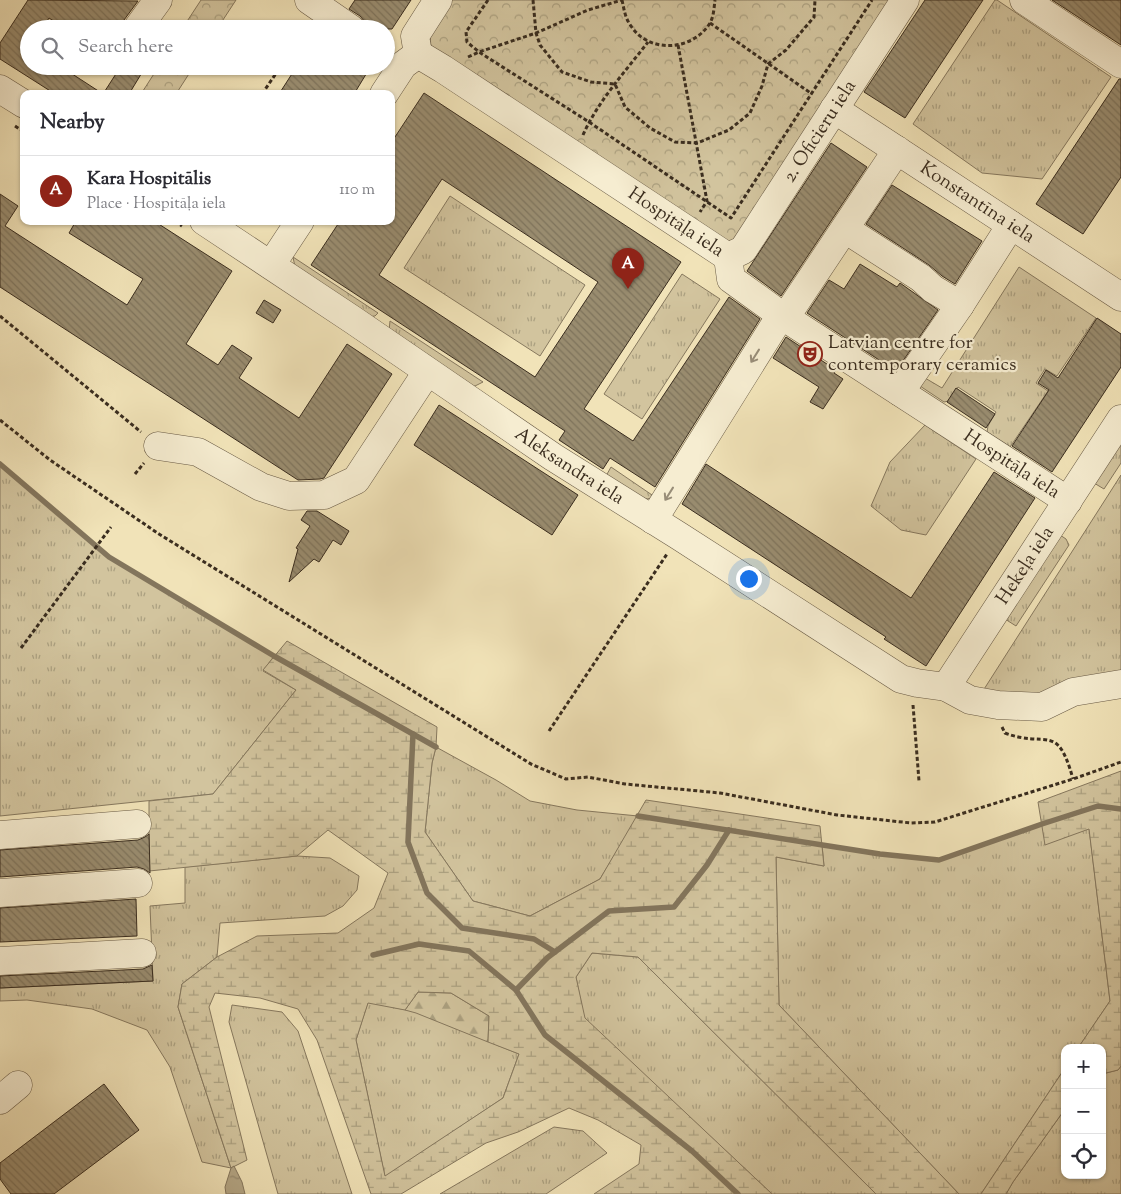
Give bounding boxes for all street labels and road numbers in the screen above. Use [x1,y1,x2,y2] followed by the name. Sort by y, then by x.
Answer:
[777,75,863,188] street label: 2. Oficieru iela
[914,155,1040,250] street label: Konstantīna iela
[622,181,729,264] street label: Hospitāļa iela
[509,421,629,512] street label: Aleksandra iela
[958,423,1065,506] street label: Hospitāļa iela
[990,521,1061,610] street label: Hekeļa iela

